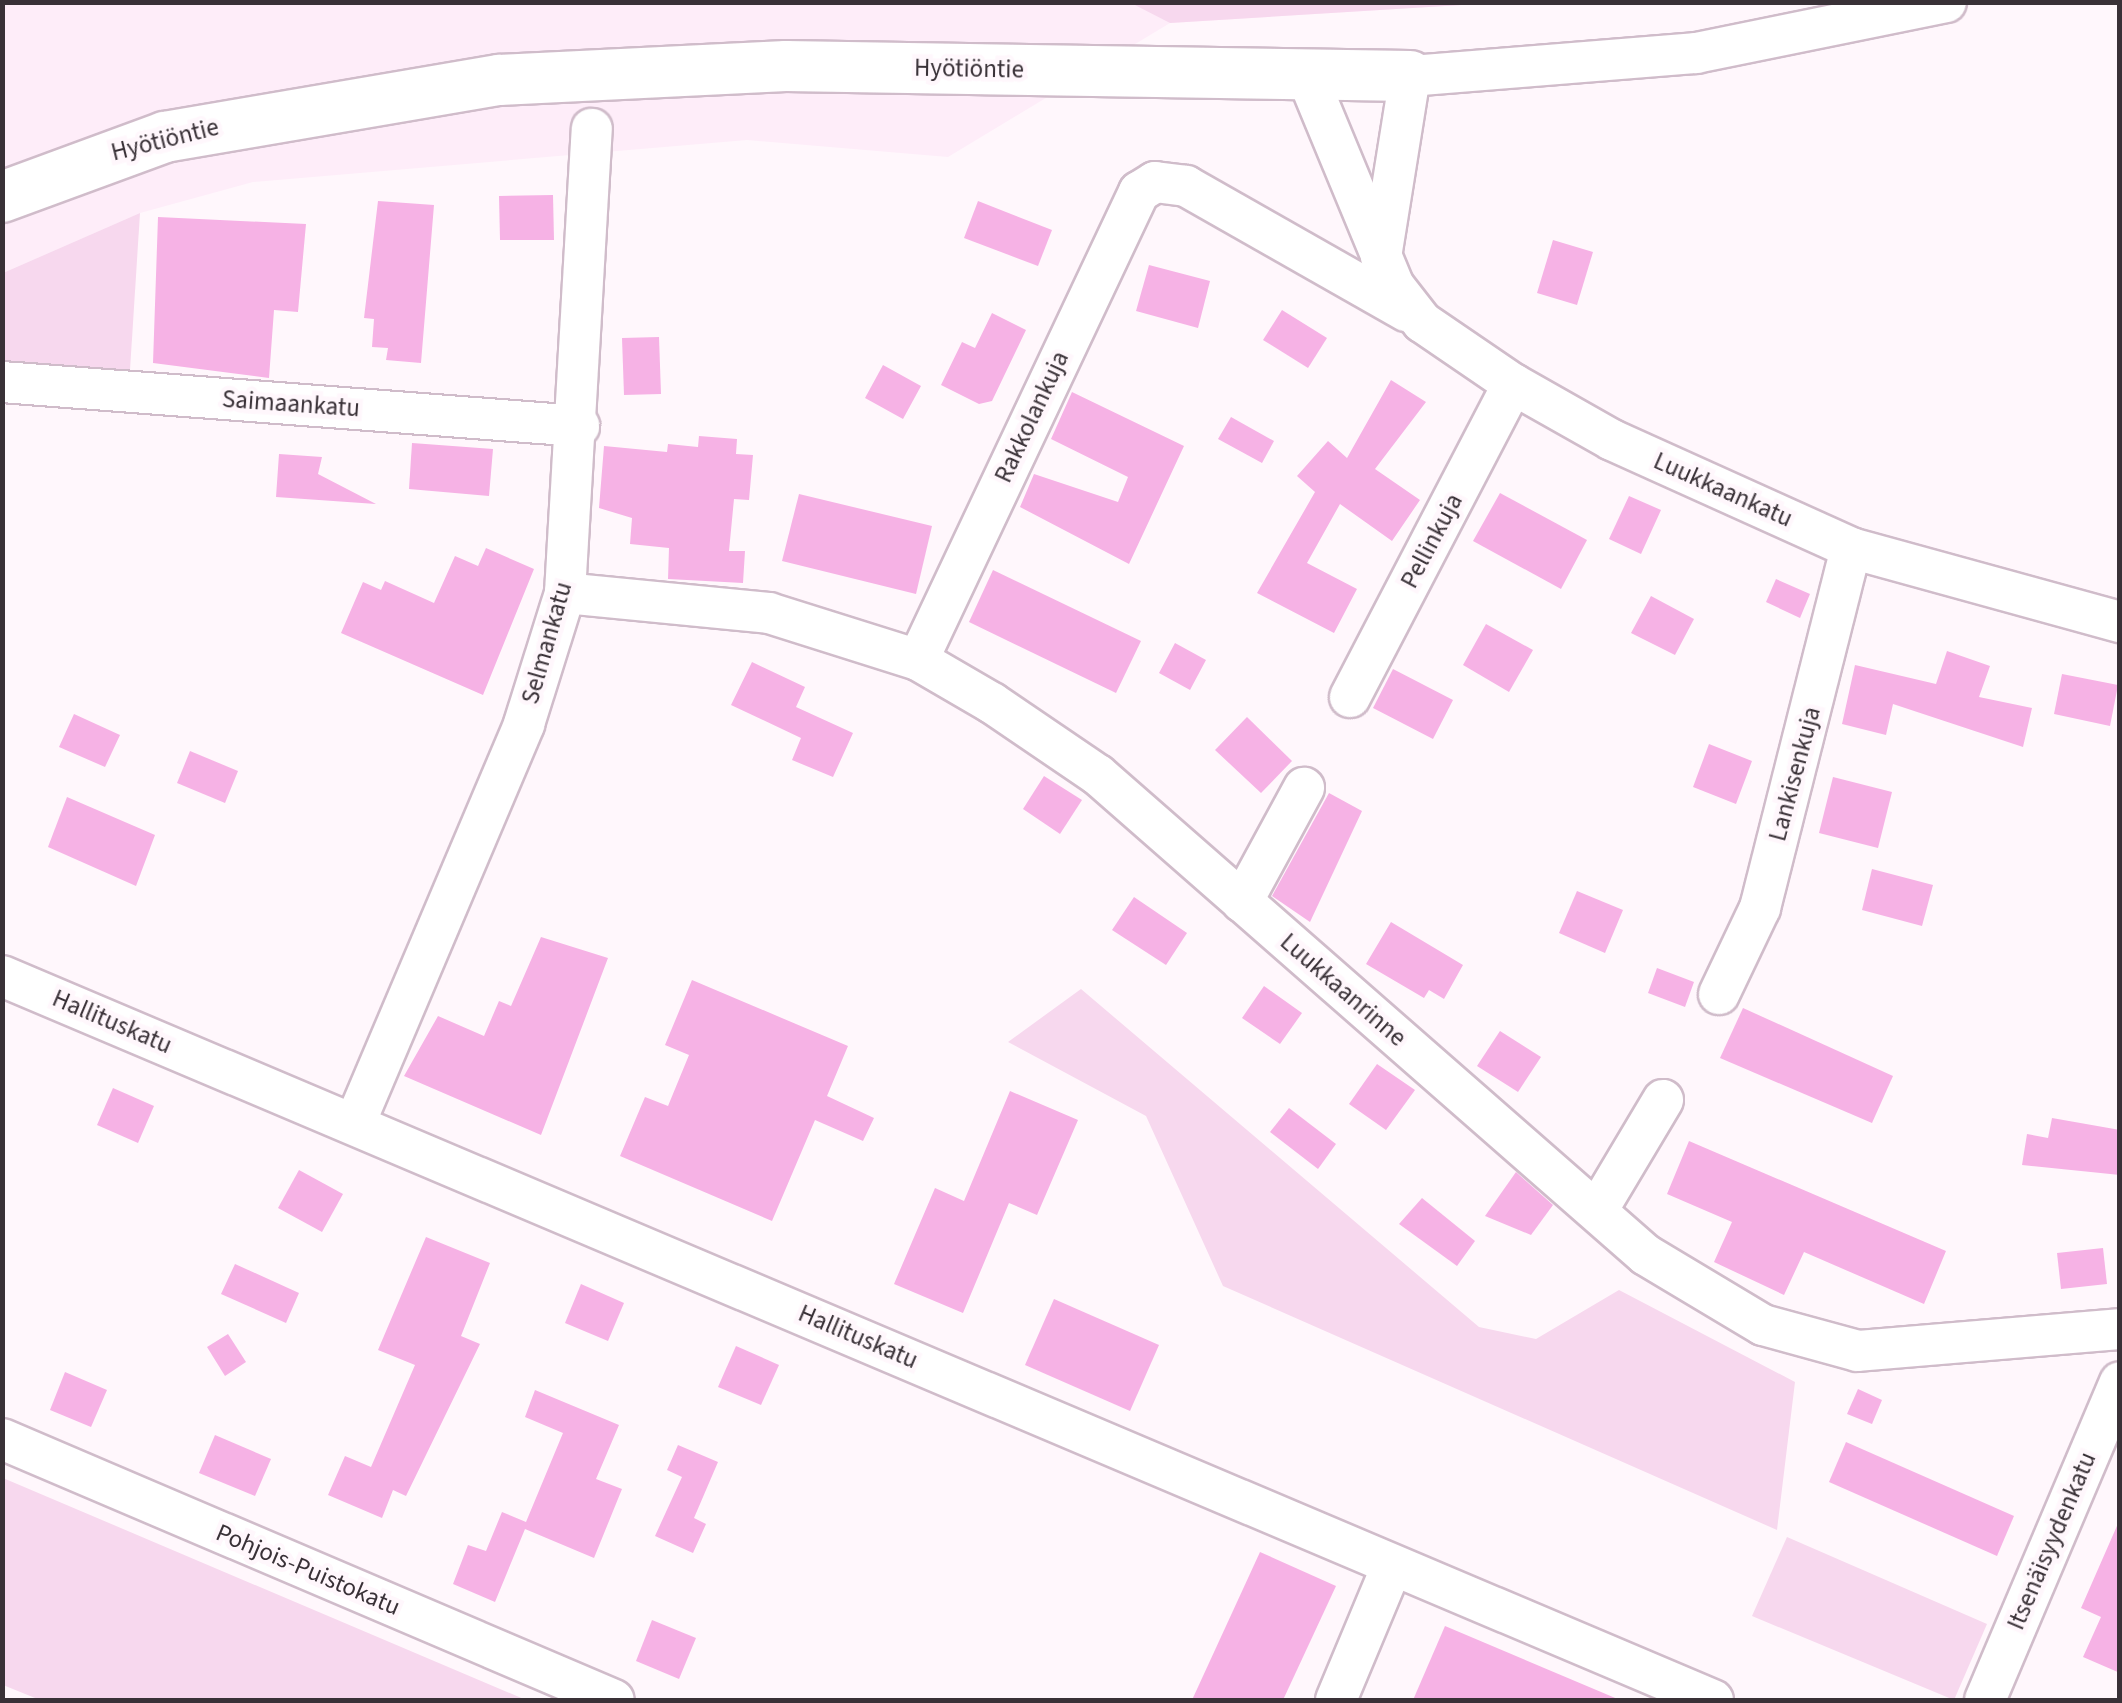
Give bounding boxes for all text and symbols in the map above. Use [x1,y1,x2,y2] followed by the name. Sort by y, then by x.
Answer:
[914,53,1024,85] street label: Hyötiöntie
[108,112,222,168] street label: Hyötiöntie
[988,346,1076,488] street label: Rakkolankuja
[221,384,361,424] street label: Saimaankatu
[1649,446,1797,534] street label: Luukkaankatu
[1395,489,1469,593] street label: Pellinkuja
[515,579,579,707] street label: Selmankatu
[1763,704,1827,844] street label: Lankisenkuja
[1274,927,1412,1053] street label: Luukkaanrinne
[48,983,176,1061] street label: Hallituskatu
[794,1298,922,1376] street label: Hallituskatu
[2001,1448,2103,1634] street label: Itsenäisyydenkatu
[211,1518,405,1622] street label: Pohjois-Puistokatu

